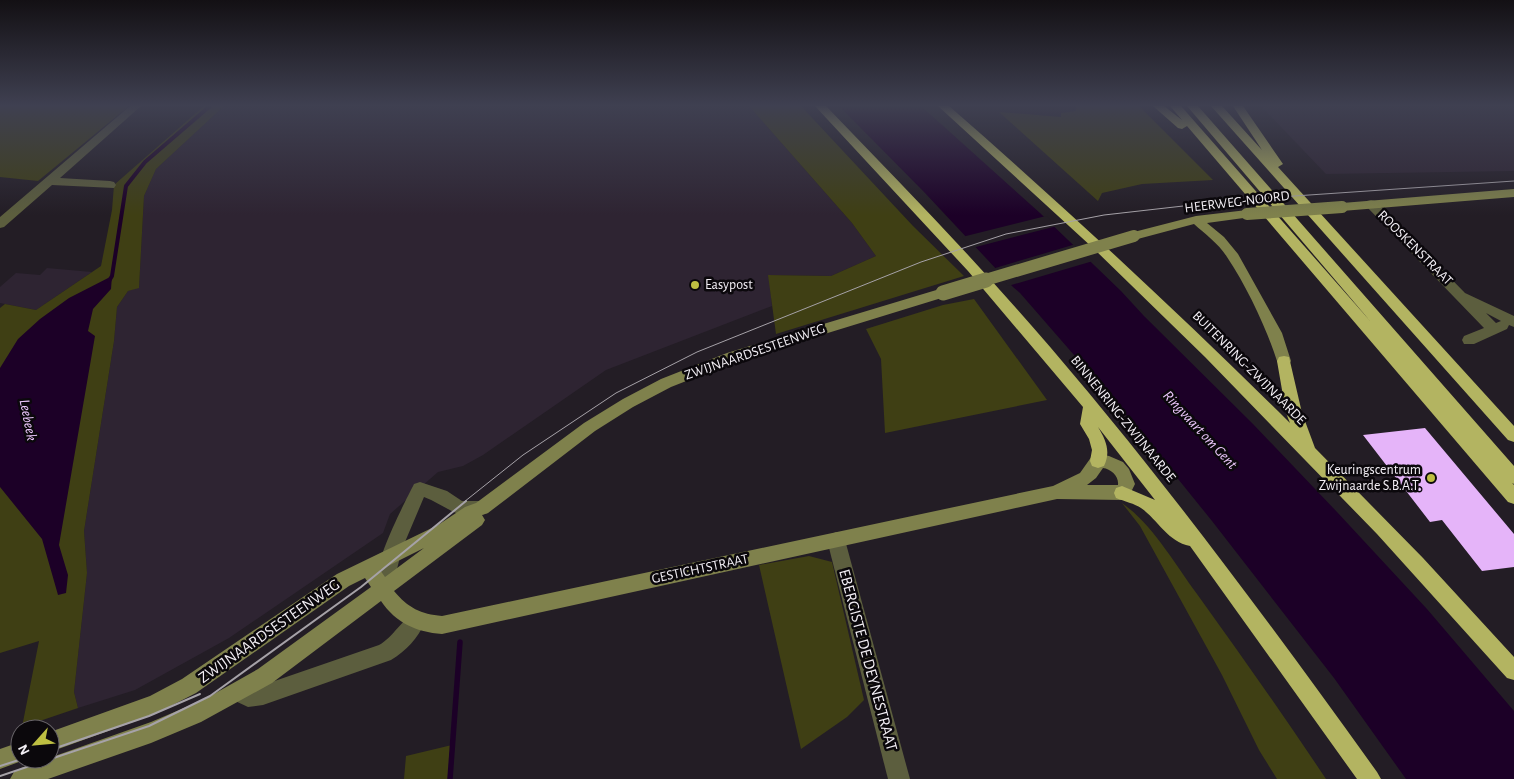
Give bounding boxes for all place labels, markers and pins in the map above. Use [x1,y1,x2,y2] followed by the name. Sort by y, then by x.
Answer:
[705,278,753,292] place label: Easypost
[689,279,701,291] marker: Easypost
[1319,463,1421,493] place label: Keuringscentrum Zwijnaarde S.B.A.T.
[1425,472,1437,484] marker: Keuringscentrum Zwijnaarde S.B.A.T.

